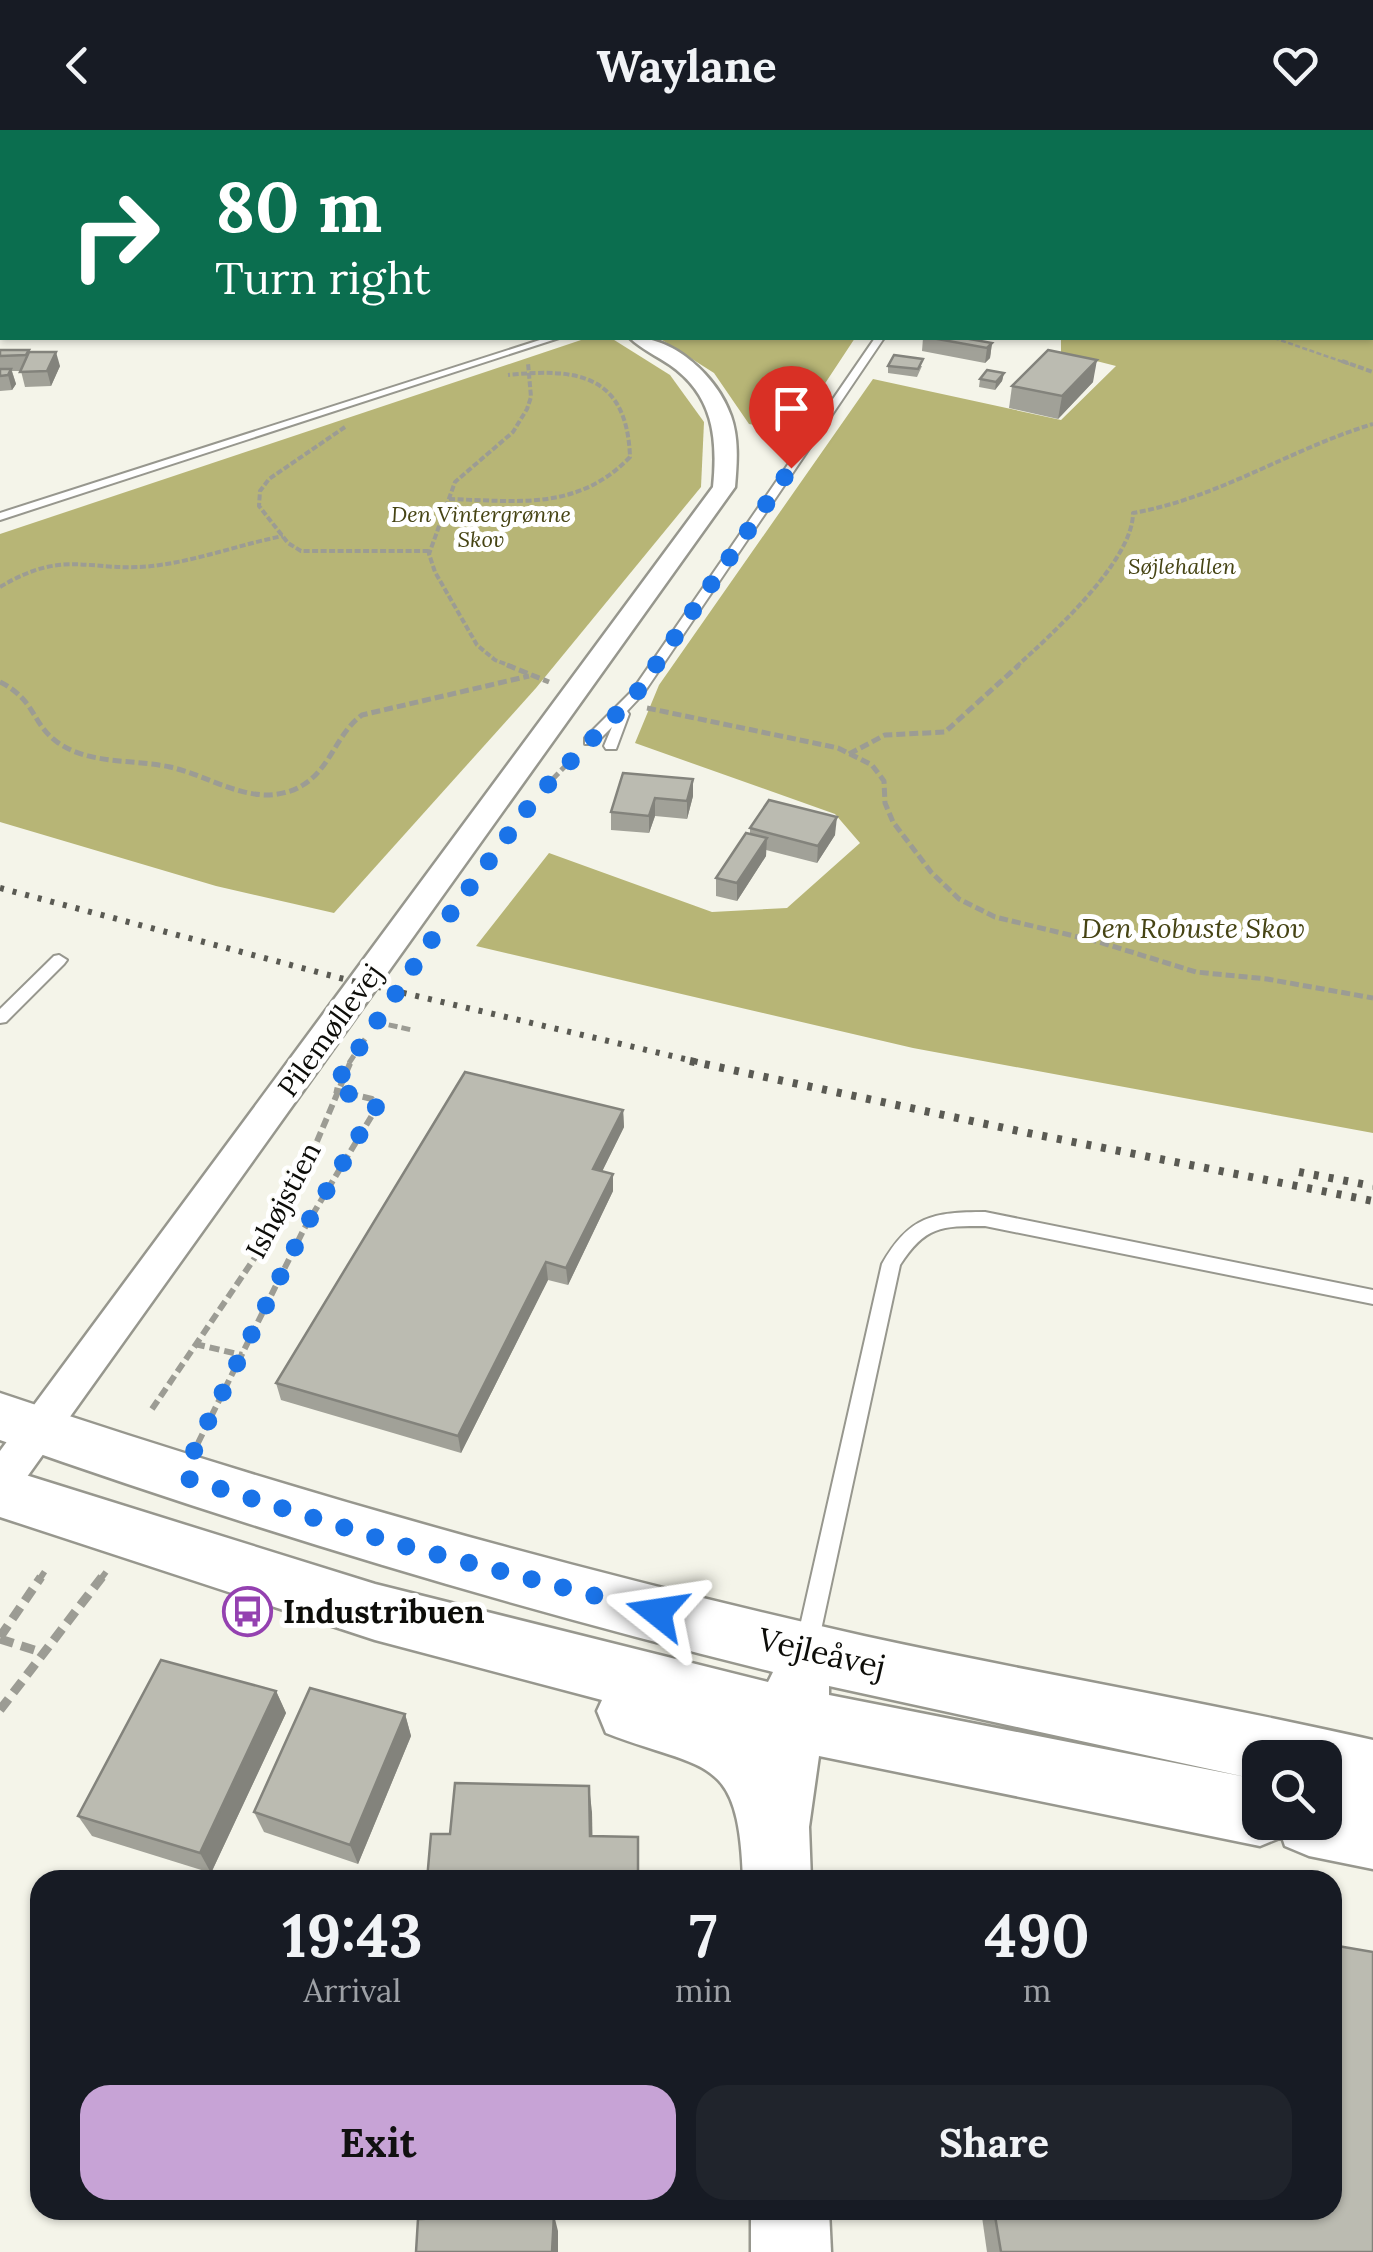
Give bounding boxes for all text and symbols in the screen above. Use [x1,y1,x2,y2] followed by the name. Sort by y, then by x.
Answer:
[596,37,777,94] text: Waylane
[50,38,105,93] icon: back
[1268,38,1323,93] icon: heart
[215,162,382,251] text: 80 m
[50,170,180,300] icon: right
[215,249,431,306] text: Turn right
[749,366,834,469] pin
[764,381,819,436] icon: arrive
[391,500,571,553] park label: Den Vintergrønne Skov
[1128,552,1236,580] park label: Søjlehallen
[1081,910,1305,946] park label: Den Robuste Skov
[270,956,390,1104] street label: Pilemøllevej
[237,1136,329,1264] street label: Ishøjstien
[605,1560,709,1664] position arrow
[222,1586,274,1638] bus stop icon: Industribuen
[283,1591,485,1632] place label: Industribuen
[754,1618,890,1687] street label: Vejleåvej
[1242,1740,1342,1840] map controls
[1242,1740,1342,1840] button: search
[282,1897,423,1973] text: 19:43
[689,1897,717,1973] text: 7
[984,1897,1090,1973] text: 490
[304,1970,401,2011] text: Arrival
[675,1970,732,2011] text: min
[1023,1970,1051,2011] text: m
[80,2085,676,2200] button: Exit
[696,2085,1292,2200] button: Share

